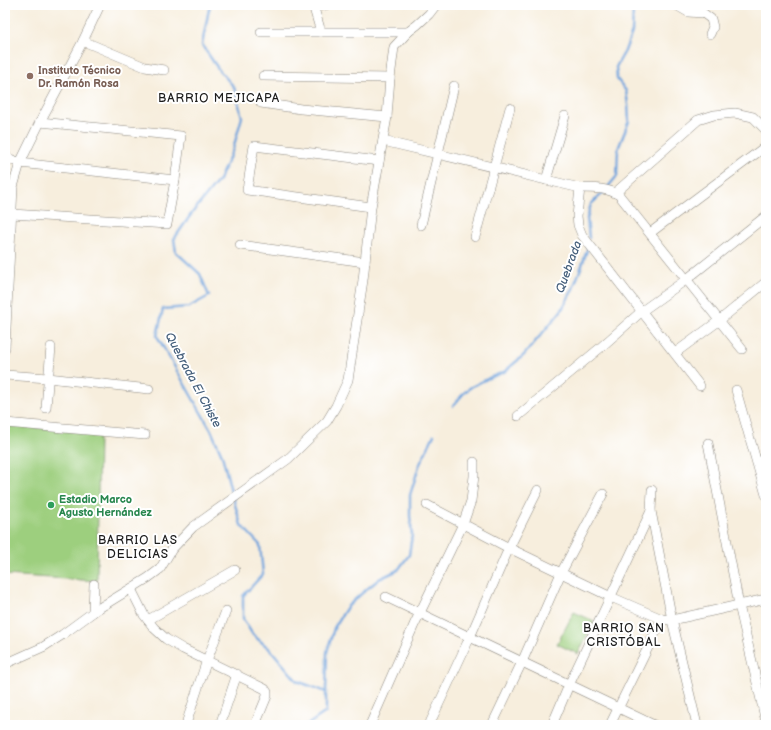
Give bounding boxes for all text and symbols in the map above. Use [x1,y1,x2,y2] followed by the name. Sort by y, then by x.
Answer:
[38,64,121,90] place label: Instituto Técnico Dr. Ramón Rosa
[25,71,35,81] marker: Instituto Técnico Dr. Ramón Rosa
[158,91,280,106] district label: BARRIO MEJICAPA
[553,239,585,295] water label: Quebrada
[162,330,224,430] water label: Quebrada El Chiste
[58,493,152,519] place label: Estadio Marco Agusto Hernández
[46,500,56,510] marker: Estadio Marco Agusto Hernández
[98,533,178,562] district label: BARRIO LAS DELICIAS
[583,621,665,650] district label: BARRIO SAN CRISTÓBAL

